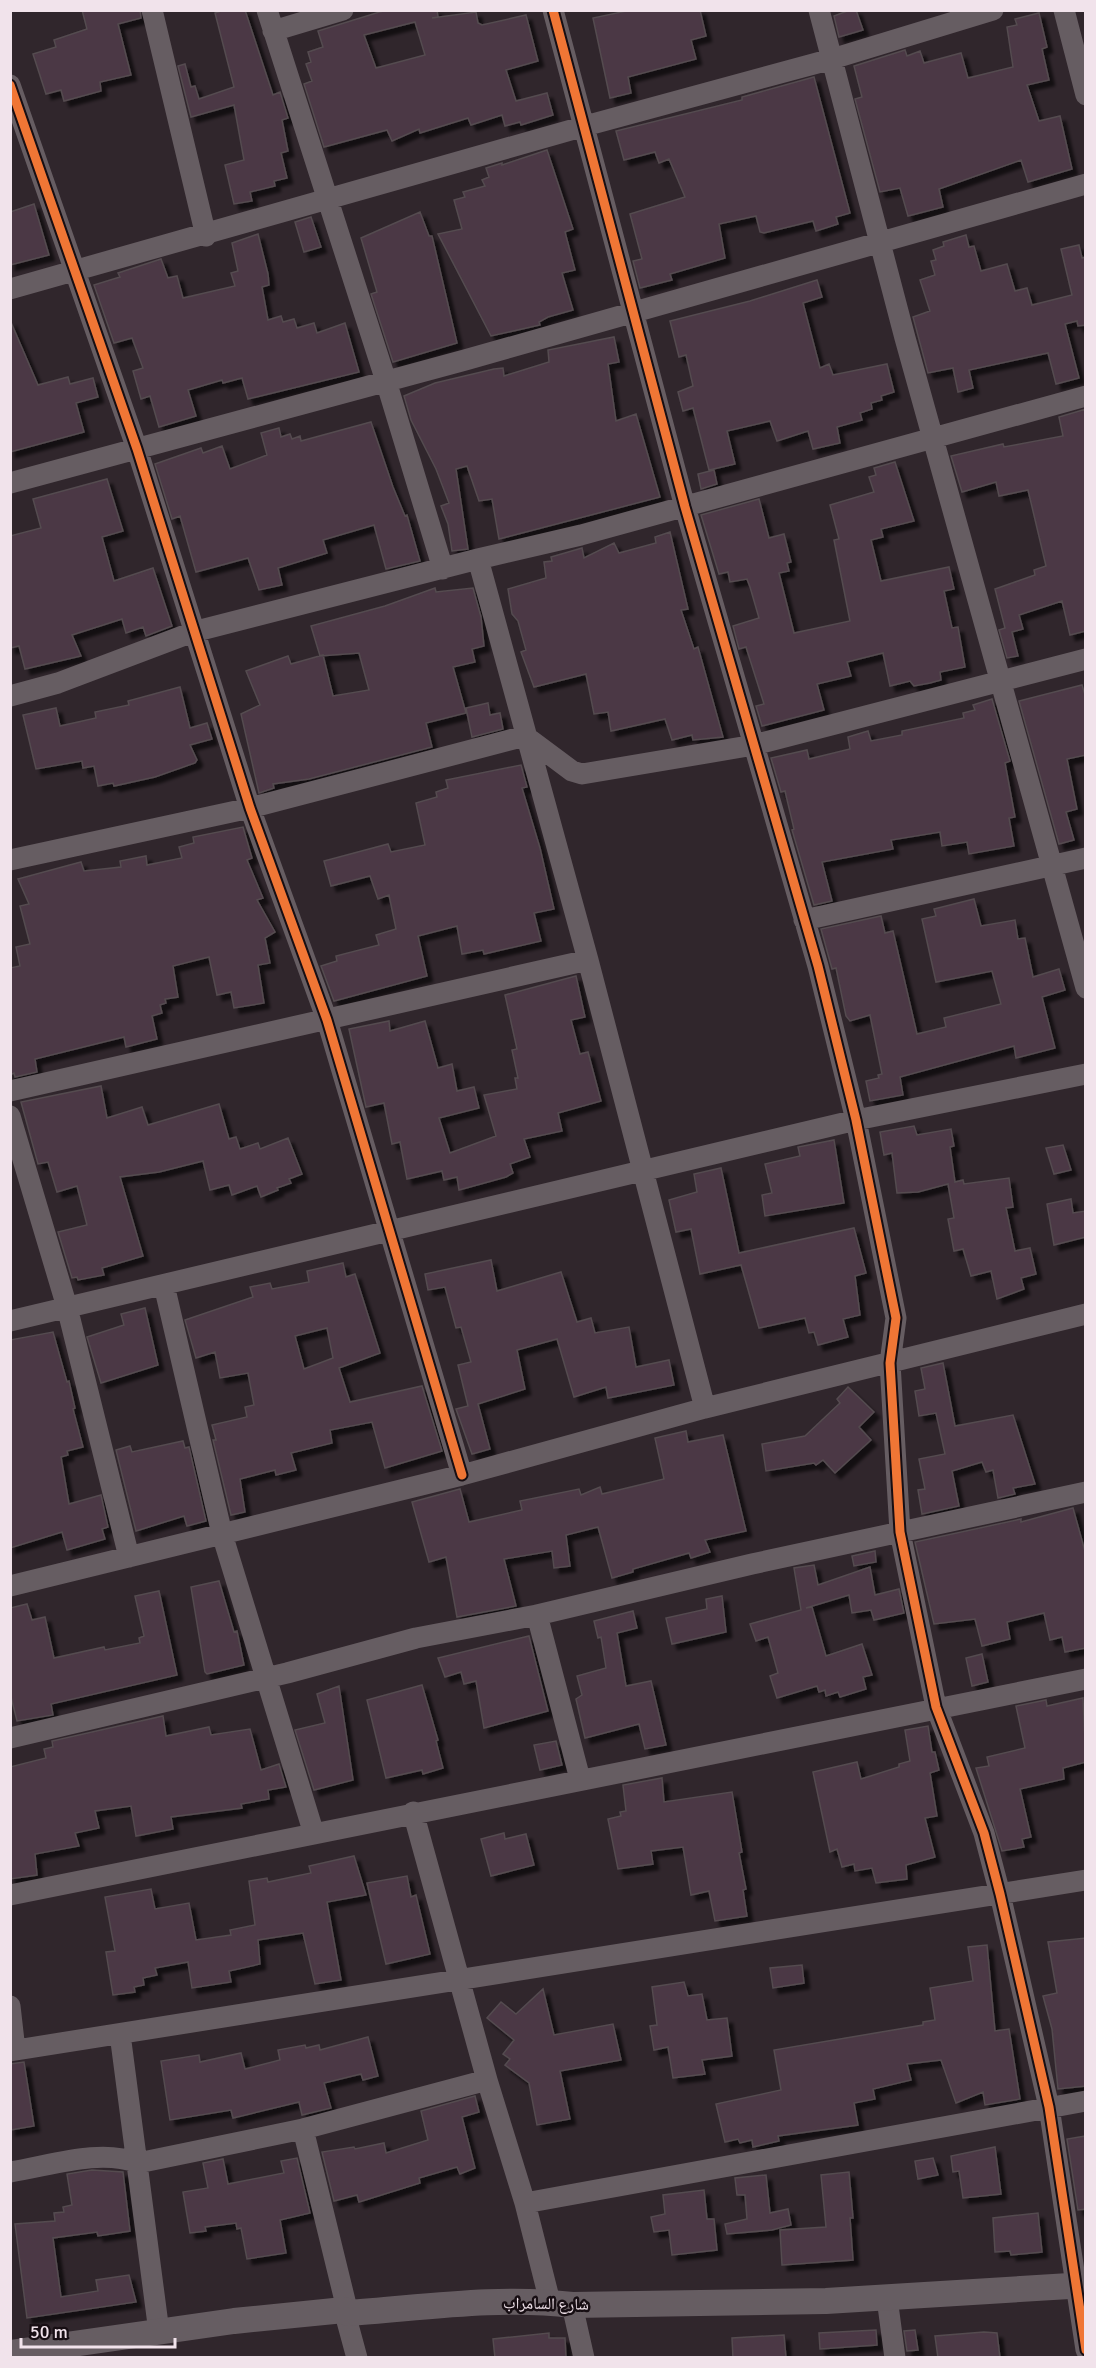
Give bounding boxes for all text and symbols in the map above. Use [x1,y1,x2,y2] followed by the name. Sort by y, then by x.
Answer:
[503,2293,589,2315] street label: شارع السامراب
[21,2311,176,2349] scale bar
[30,2321,68,2343] text: 50 m

